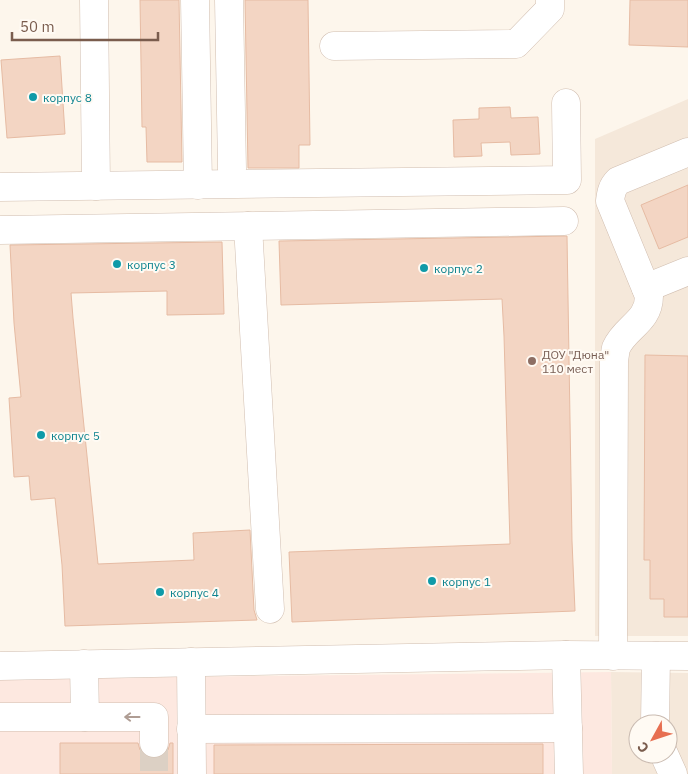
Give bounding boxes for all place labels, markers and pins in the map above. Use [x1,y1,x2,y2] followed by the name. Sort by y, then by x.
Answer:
[43,90,92,105] place label: корпус 8
[27,91,39,103] marker: корпус 8
[127,257,176,272] place label: корпус 3
[111,258,123,270] marker: корпус 3
[434,261,483,276] place label: корпус 2
[418,262,430,274] marker: корпус 2
[542,347,609,376] place label: ДОУ "Дюна" 110 мест
[526,355,538,367] marker: ДОУ "Дюна" 110 мест
[51,428,100,443] place label: корпус 5
[35,429,47,441] marker: корпус 5
[442,574,491,589] place label: корпус 1
[426,575,438,587] marker: корпус 1
[170,585,219,600] place label: корпус 4
[154,586,166,598] marker: корпус 4

